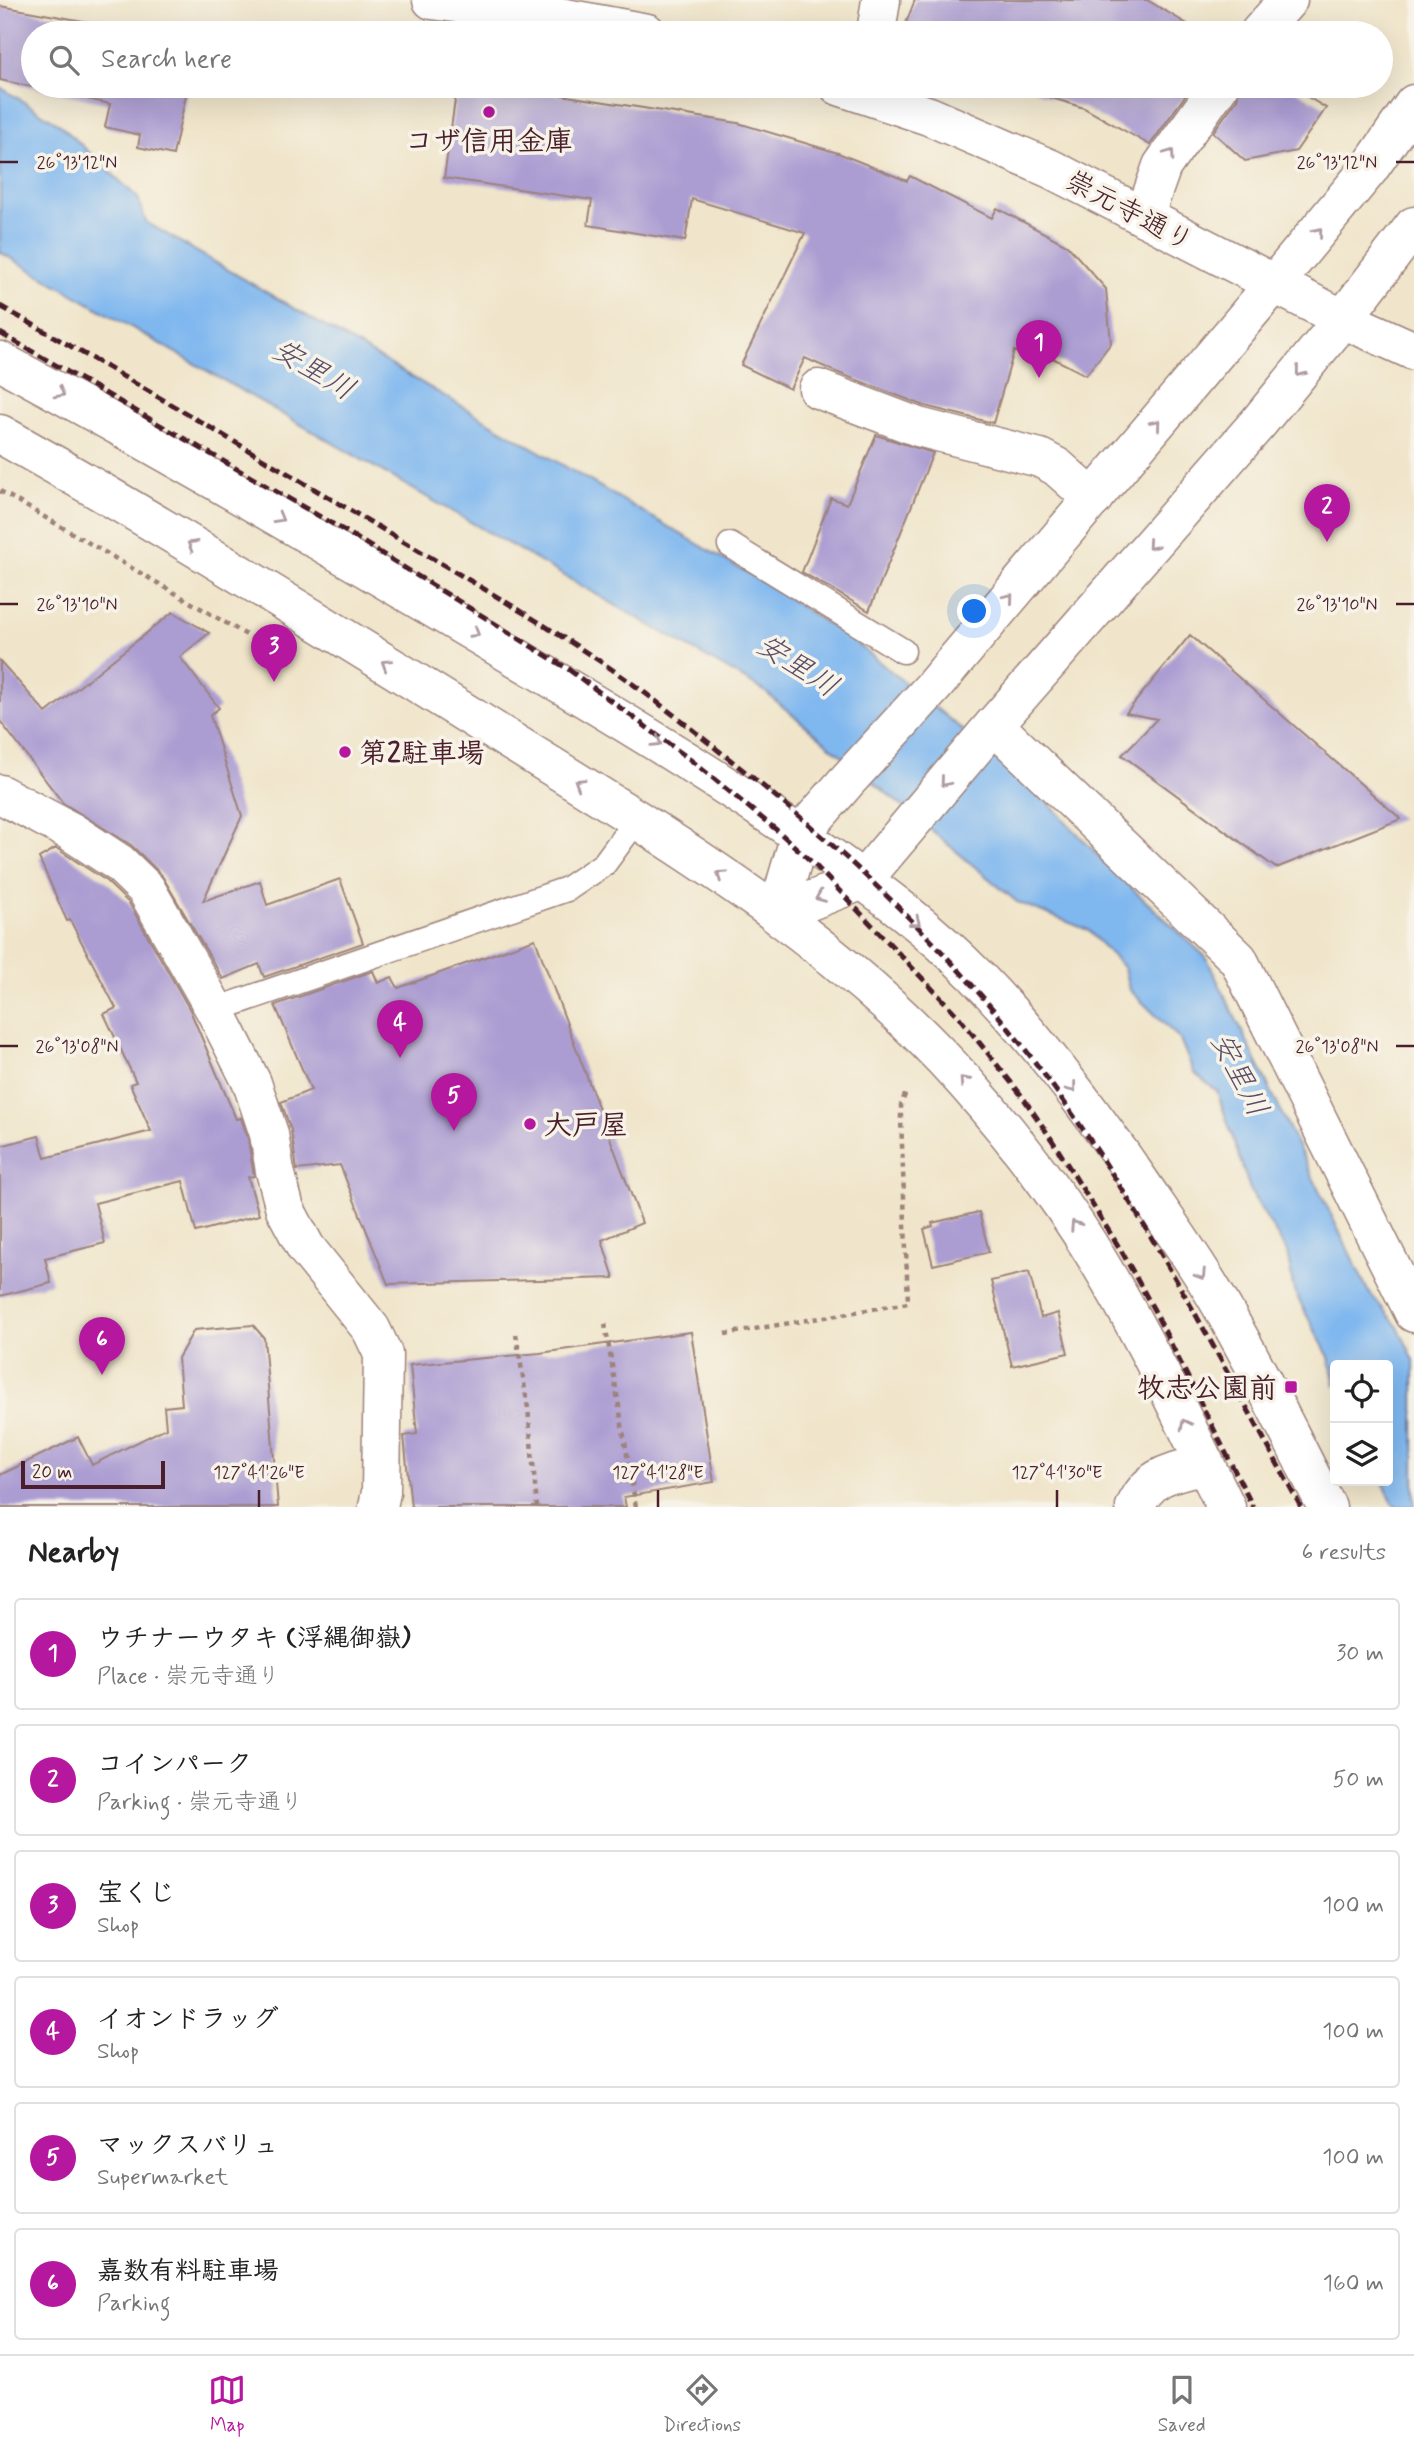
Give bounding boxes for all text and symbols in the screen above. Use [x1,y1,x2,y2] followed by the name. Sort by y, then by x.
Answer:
[21,21,1393,98] search box
[45,41,83,79] icon: search
[101,43,232,77] text: Search here
[481,104,497,120] marker: コザ信用金庫
[405,124,573,161] place label: コザ信用金庫
[1162,149,1175,162] one-way arrow
[37,151,117,175] text: 26°13'12"N
[1297,151,1377,175] text: 26°13'12"N
[1058,163,1199,261] street label: 崇元寺通り
[1309,227,1322,239] one-way arrow
[1016,320,1062,378] pin: 1
[265,330,362,410] water label: 安里川
[1295,365,1308,377] one-way arrow
[53,385,65,398] one-way arrow
[1148,419,1160,432] one-way arrow
[1304,484,1350,542] pin: 2
[272,510,284,523] one-way arrow
[1147,537,1160,550] one-way arrow
[186,541,199,554] one-way arrow
[36,593,118,617] text: 26°13'10"N
[1001,593,1013,606] one-way arrow
[1296,593,1378,617] text: 26°13'10"N
[957,594,991,628] your location
[251,624,297,682] pin: 3
[468,624,481,637] one-way arrow
[749,625,846,707] water label: 安里川
[380,659,393,672] one-way arrow
[649,734,662,747] one-way arrow
[359,736,485,773] place label: 第2駐車場
[337,744,353,760] marker: 第2駐車場
[941,774,953,787] one-way arrow
[574,779,587,792] one-way arrow
[716,871,729,883] one-way arrow
[814,888,826,902] one-way arrow
[909,914,921,927] one-way arrow
[377,1000,423,1058] pin: 4
[1201,1026,1276,1124] water label: 安里川
[36,1035,118,1059] text: 26°13'08"N
[1296,1035,1378,1059] text: 26°13'08"N
[431,1073,477,1131] pin: 5
[959,1076,972,1089] one-way arrow
[1063,1080,1076,1092] one-way arrow
[544,1108,628,1145] place label: 大戸屋
[522,1116,538,1132] marker: 大戸屋
[1071,1220,1083,1233] one-way arrow
[1193,1267,1206,1280] one-way arrow
[79,1317,125,1375] pin: 6
[1330,1360,1393,1486] map controls
[1330,1360,1393,1423] button: locate
[1137,1371,1277,1408] place label: 牧志公園前
[1283,1379,1299,1395] marker: 牧志公園前
[1179,1419,1193,1431] one-way arrow
[1330,1423,1393,1486] button: layers
[21,1458,164,1490] scale bar
[32,1460,72,1485] text: 20 m
[213,1461,305,1485] text: 127°41'26"E
[612,1461,704,1485] text: 127°41'28"E
[1011,1461,1103,1485] text: 127°41'30"E
[28,1533,119,1572] text: Nearby
[1302,1538,1386,1568] text: 6 results
[97,1622,410,1656] text: ウチナーウタキ (浮縄御嶽)
[48,1639,58,1669] text: 1
[1336,1639,1384,1669] text: 30 m
[97,1662,280,1692] text: Place · 崇元寺通り
[97,1748,252,1782] text: コインパーク
[47,1765,59,1795] text: 2
[1333,1765,1384,1795] text: 50 m
[97,1788,303,1818] text: Parking · 崇元寺通り
[97,1877,175,1911] text: 宝くじ
[48,1891,58,1921] text: 3
[1322,1891,1384,1921] text: 100 m
[97,1911,139,1941] text: Shop
[97,2003,278,2037] text: イオンドラッグ
[46,2017,60,2047] text: 4
[1322,2017,1384,2047] text: 100 m
[97,2037,139,2067] text: Shop
[97,2129,279,2163] text: マックスバリュ
[46,2143,60,2173] text: 5
[1322,2143,1384,2173] text: 100 m
[97,2163,228,2193] text: Supermarket
[97,2255,279,2289] text: 嘉数有料駐車場
[47,2269,59,2299] text: 6
[1323,2269,1384,2299] text: 160 m
[97,2289,170,2319] text: Parking
[208,2371,246,2438] tab: Map
[663,2371,741,2438] tab: Directions
[1158,2371,1206,2438] tab: Saved

